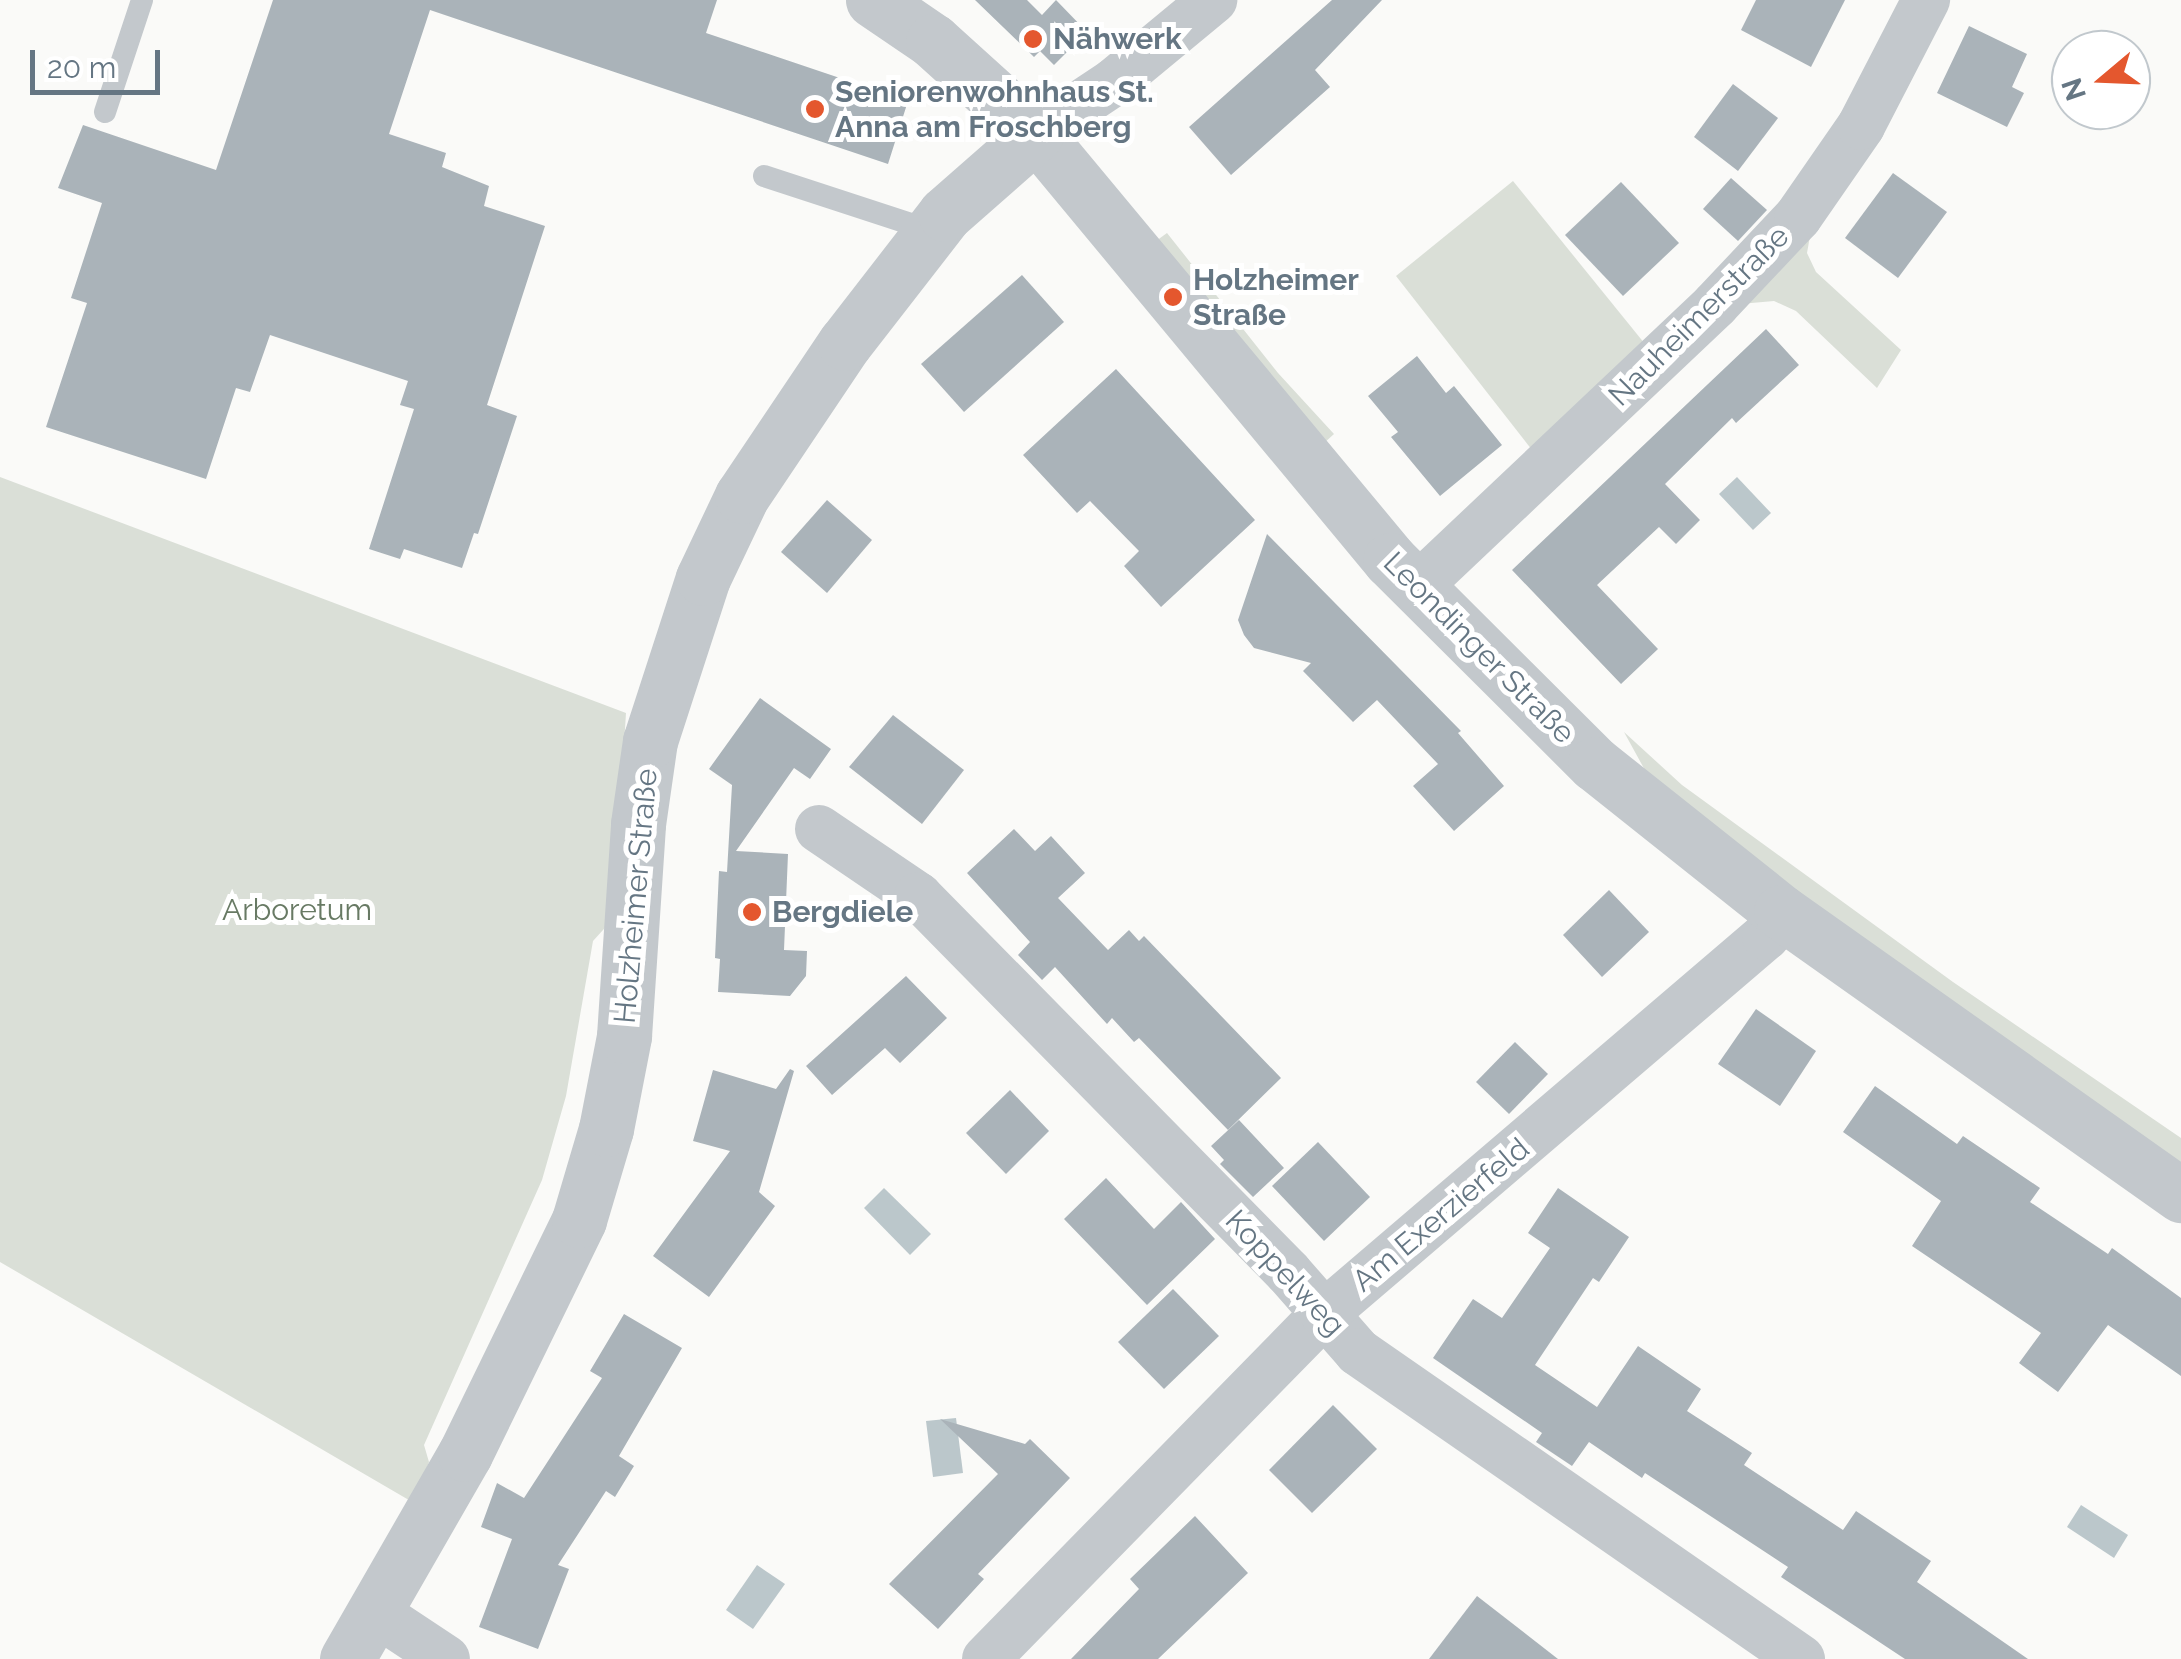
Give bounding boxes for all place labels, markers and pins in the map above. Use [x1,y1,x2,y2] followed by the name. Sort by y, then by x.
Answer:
[1053,21,1182,57] place label: Nähwerk
[1022,28,1044,50] marker: Nähwerk
[835,74,1154,144] place label: Seniorenwohnhaus St. Anna am Froschberg
[804,98,826,120] marker: Seniorenwohnhaus St. Anna am Froschberg
[1193,262,1359,332] place label: Holzheimer Straße
[1162,286,1184,308] marker: Holzheimer Straße
[772,894,913,930] place label: Bergdiele
[741,901,763,923] marker: Bergdiele

